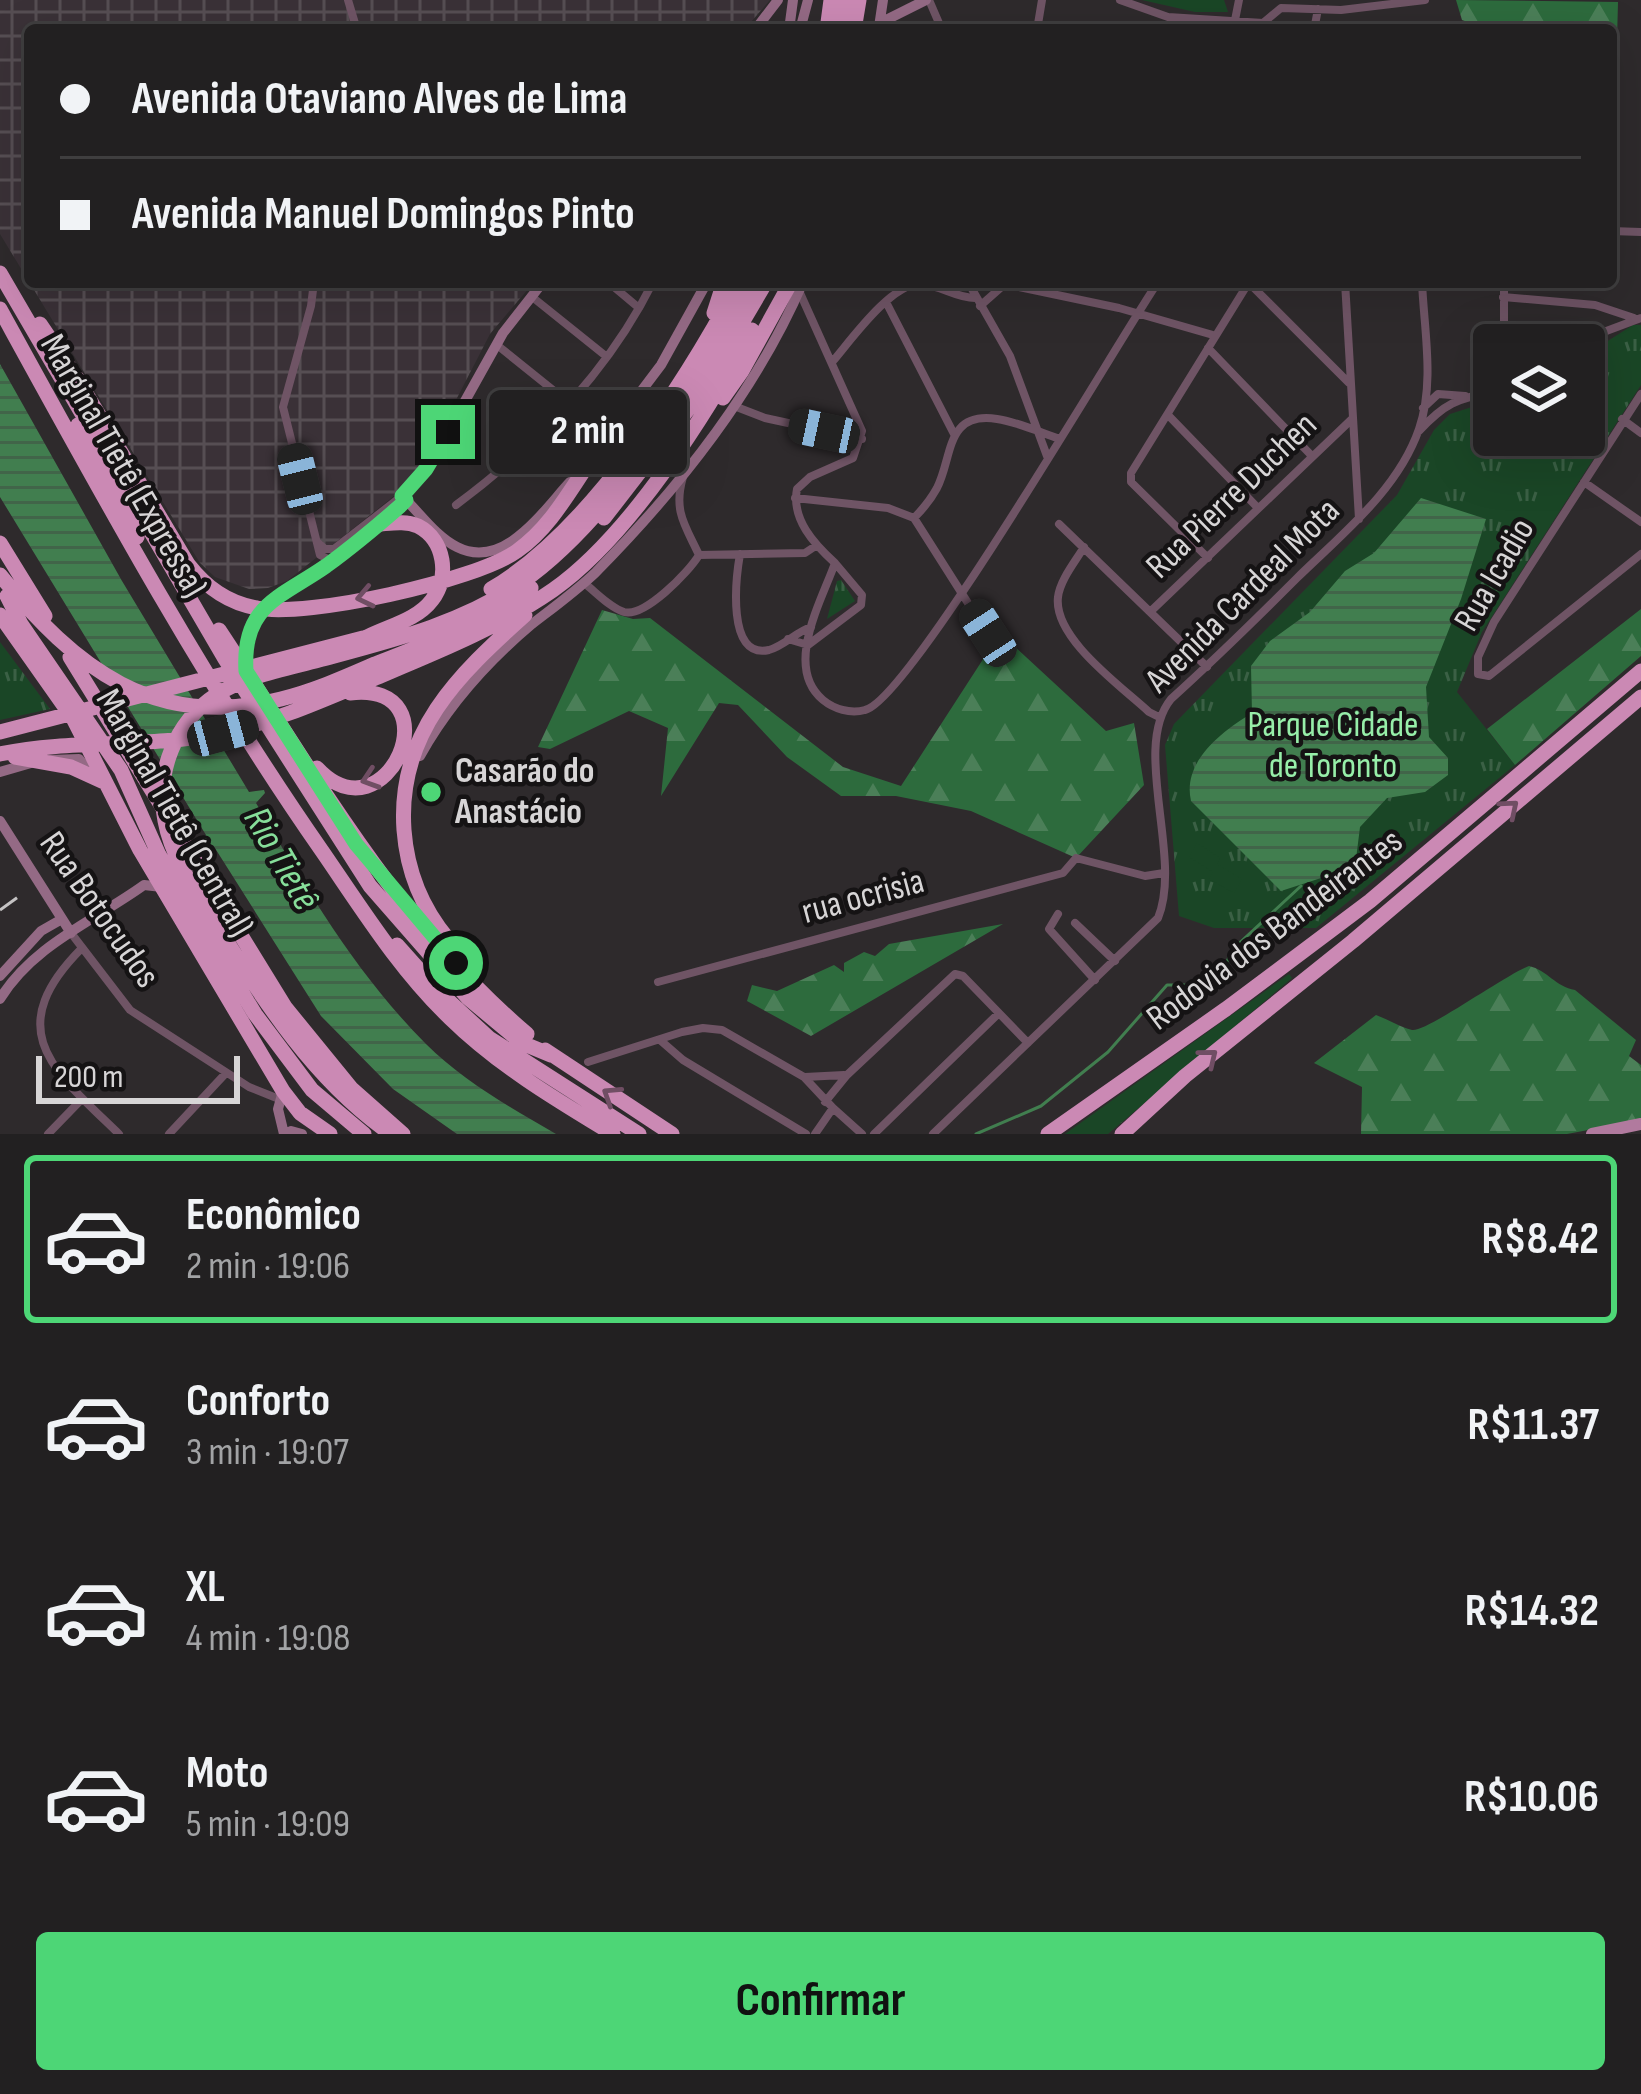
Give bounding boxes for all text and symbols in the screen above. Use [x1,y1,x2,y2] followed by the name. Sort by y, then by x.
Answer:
[132,72,627,127] text: Avenida Otaviano Alves de Lima
[132,187,635,242] text: Avenida Manuel Domingos Pinto
[1473,324,1605,456] map controls
[1473,324,1605,456] button: layers
[30,327,216,605] street label: Marginal Tietê (Expressa)
[490,390,688,474] callout: 2 min
[1138,404,1326,588] street label: Rua Pierre Duchen
[421,405,475,459] route end
[785,406,863,456] car
[551,408,625,455] text: 2 min
[274,440,326,518] car
[1136,490,1349,703] street label: Avenida Cardeal Mota
[1446,511,1544,639] street label: Rua Icadio
[356,583,376,609] one-way arrow
[953,593,1023,673] car
[86,682,262,944] street label: Marginal Tietê (Central)
[1247,704,1419,788] park label: Parque Cidade de Toronto
[184,706,262,760] car
[454,750,595,834] place label: Casarão do Anastácio
[360,765,381,790] one-way arrow
[418,779,444,805] marker: Casarão do Anastácio
[233,799,329,919] water label: Rio Tietê
[1496,800,1518,822] one-way arrow
[1139,820,1411,1040] street label: Rodovia dos Bandeirantes
[30,824,168,996] street label: Rua Botocudos
[797,860,929,934] street label: rua ocrisia
[429,936,483,990] route start
[1196,1049,1218,1071] one-way arrow
[36,1050,240,1103] scale bar
[54,1057,123,1097] text: 200 m
[602,1087,624,1109] one-way arrow
[42,1185,150,1293] icon: car
[186,1188,361,1243] text: Econômico
[1482,1212,1599,1267] text: R$8.42
[186,1243,350,1290] text: 2 min · 19:06
[42,1371,150,1479] icon: car
[186,1374,330,1429] text: Conforto
[1467,1398,1599,1453] text: R$11.37
[186,1429,349,1476] text: 3 min · 19:07
[42,1557,150,1665] icon: car
[186,1560,225,1615] text: XL
[1465,1584,1599,1639] text: R$14.32
[186,1615,350,1662] text: 4 min · 19:08
[42,1743,150,1851] icon: car
[186,1746,268,1801] text: Moto
[1464,1770,1599,1825] text: R$10.06
[186,1801,350,1848] text: 5 min · 19:09
[36,1932,1605,2070] button: Confirmar

